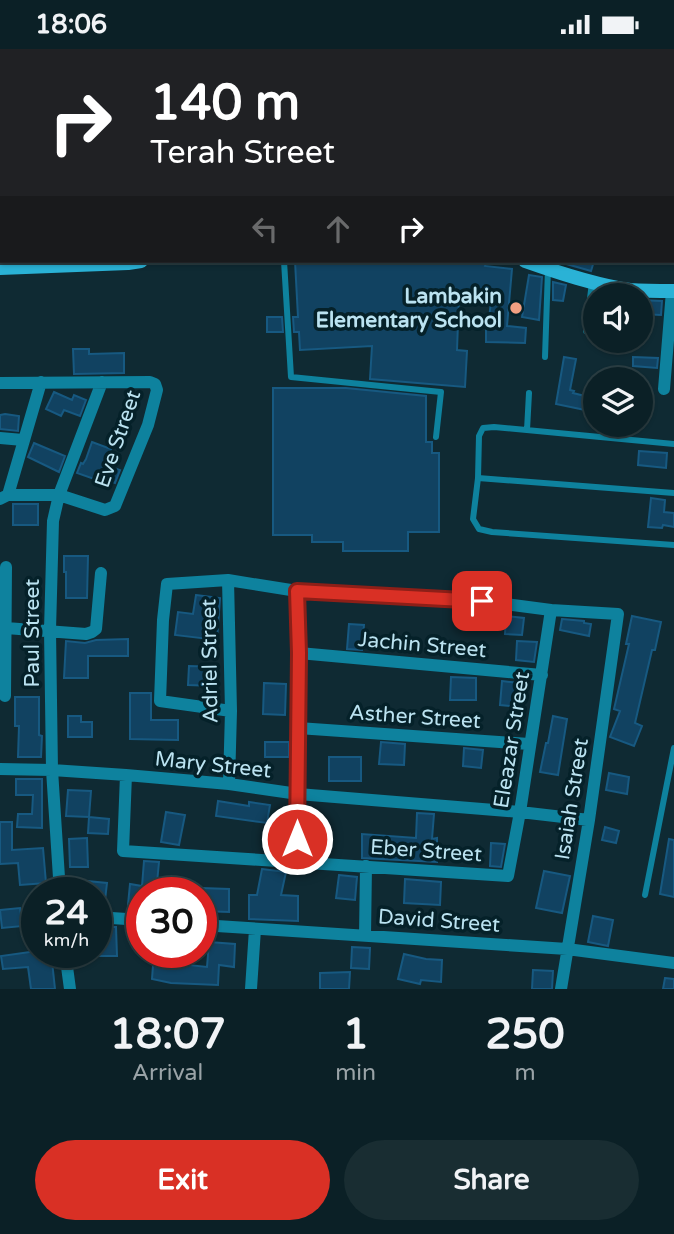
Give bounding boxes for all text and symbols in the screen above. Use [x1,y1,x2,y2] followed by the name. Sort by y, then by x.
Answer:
[35,9,107,40] text: 18:06
[150,74,300,133] text: 140 m
[35,77,126,168] icon: right
[150,134,335,172] text: Terah Street
[246,210,284,248] icon: left
[319,210,357,248] icon: ahead
[392,210,430,248] icon: right
[583,283,653,437] map controls
[583,283,653,353] button: sound
[315,284,502,333] place label: Lambakin Elementary School
[508,300,524,316] marker: Lambakin Elementary School
[583,367,653,437] button: layers
[90,387,146,491] street label: Eve Street
[452,571,512,631] pin
[20,579,45,687] street label: Paul Street
[463,582,501,620] icon: arrive
[196,599,224,723] street label: Adriel Street
[357,627,487,663] street label: Jachin Street
[489,670,535,810] street label: Eleazar Street
[348,700,482,734] street label: Asther Street
[550,736,594,862] street label: Isaiah Street
[154,746,272,784] street label: Mary Street
[260,802,334,876] position arrow
[369,835,483,867] street label: Eber Street
[126,877,217,968] speed limit sign: 30
[45,892,88,934] text: 24
[377,904,501,938] street label: David Street
[44,929,89,951] text: km/h
[109,1009,226,1060] text: 18:07
[342,1009,369,1060] text: 1
[485,1009,565,1060] text: 250
[132,1059,203,1087] text: Arrival
[335,1059,376,1087] text: min
[514,1059,536,1087] text: m
[35,1140,330,1220] button: Exit
[344,1140,639,1220] button: Share

